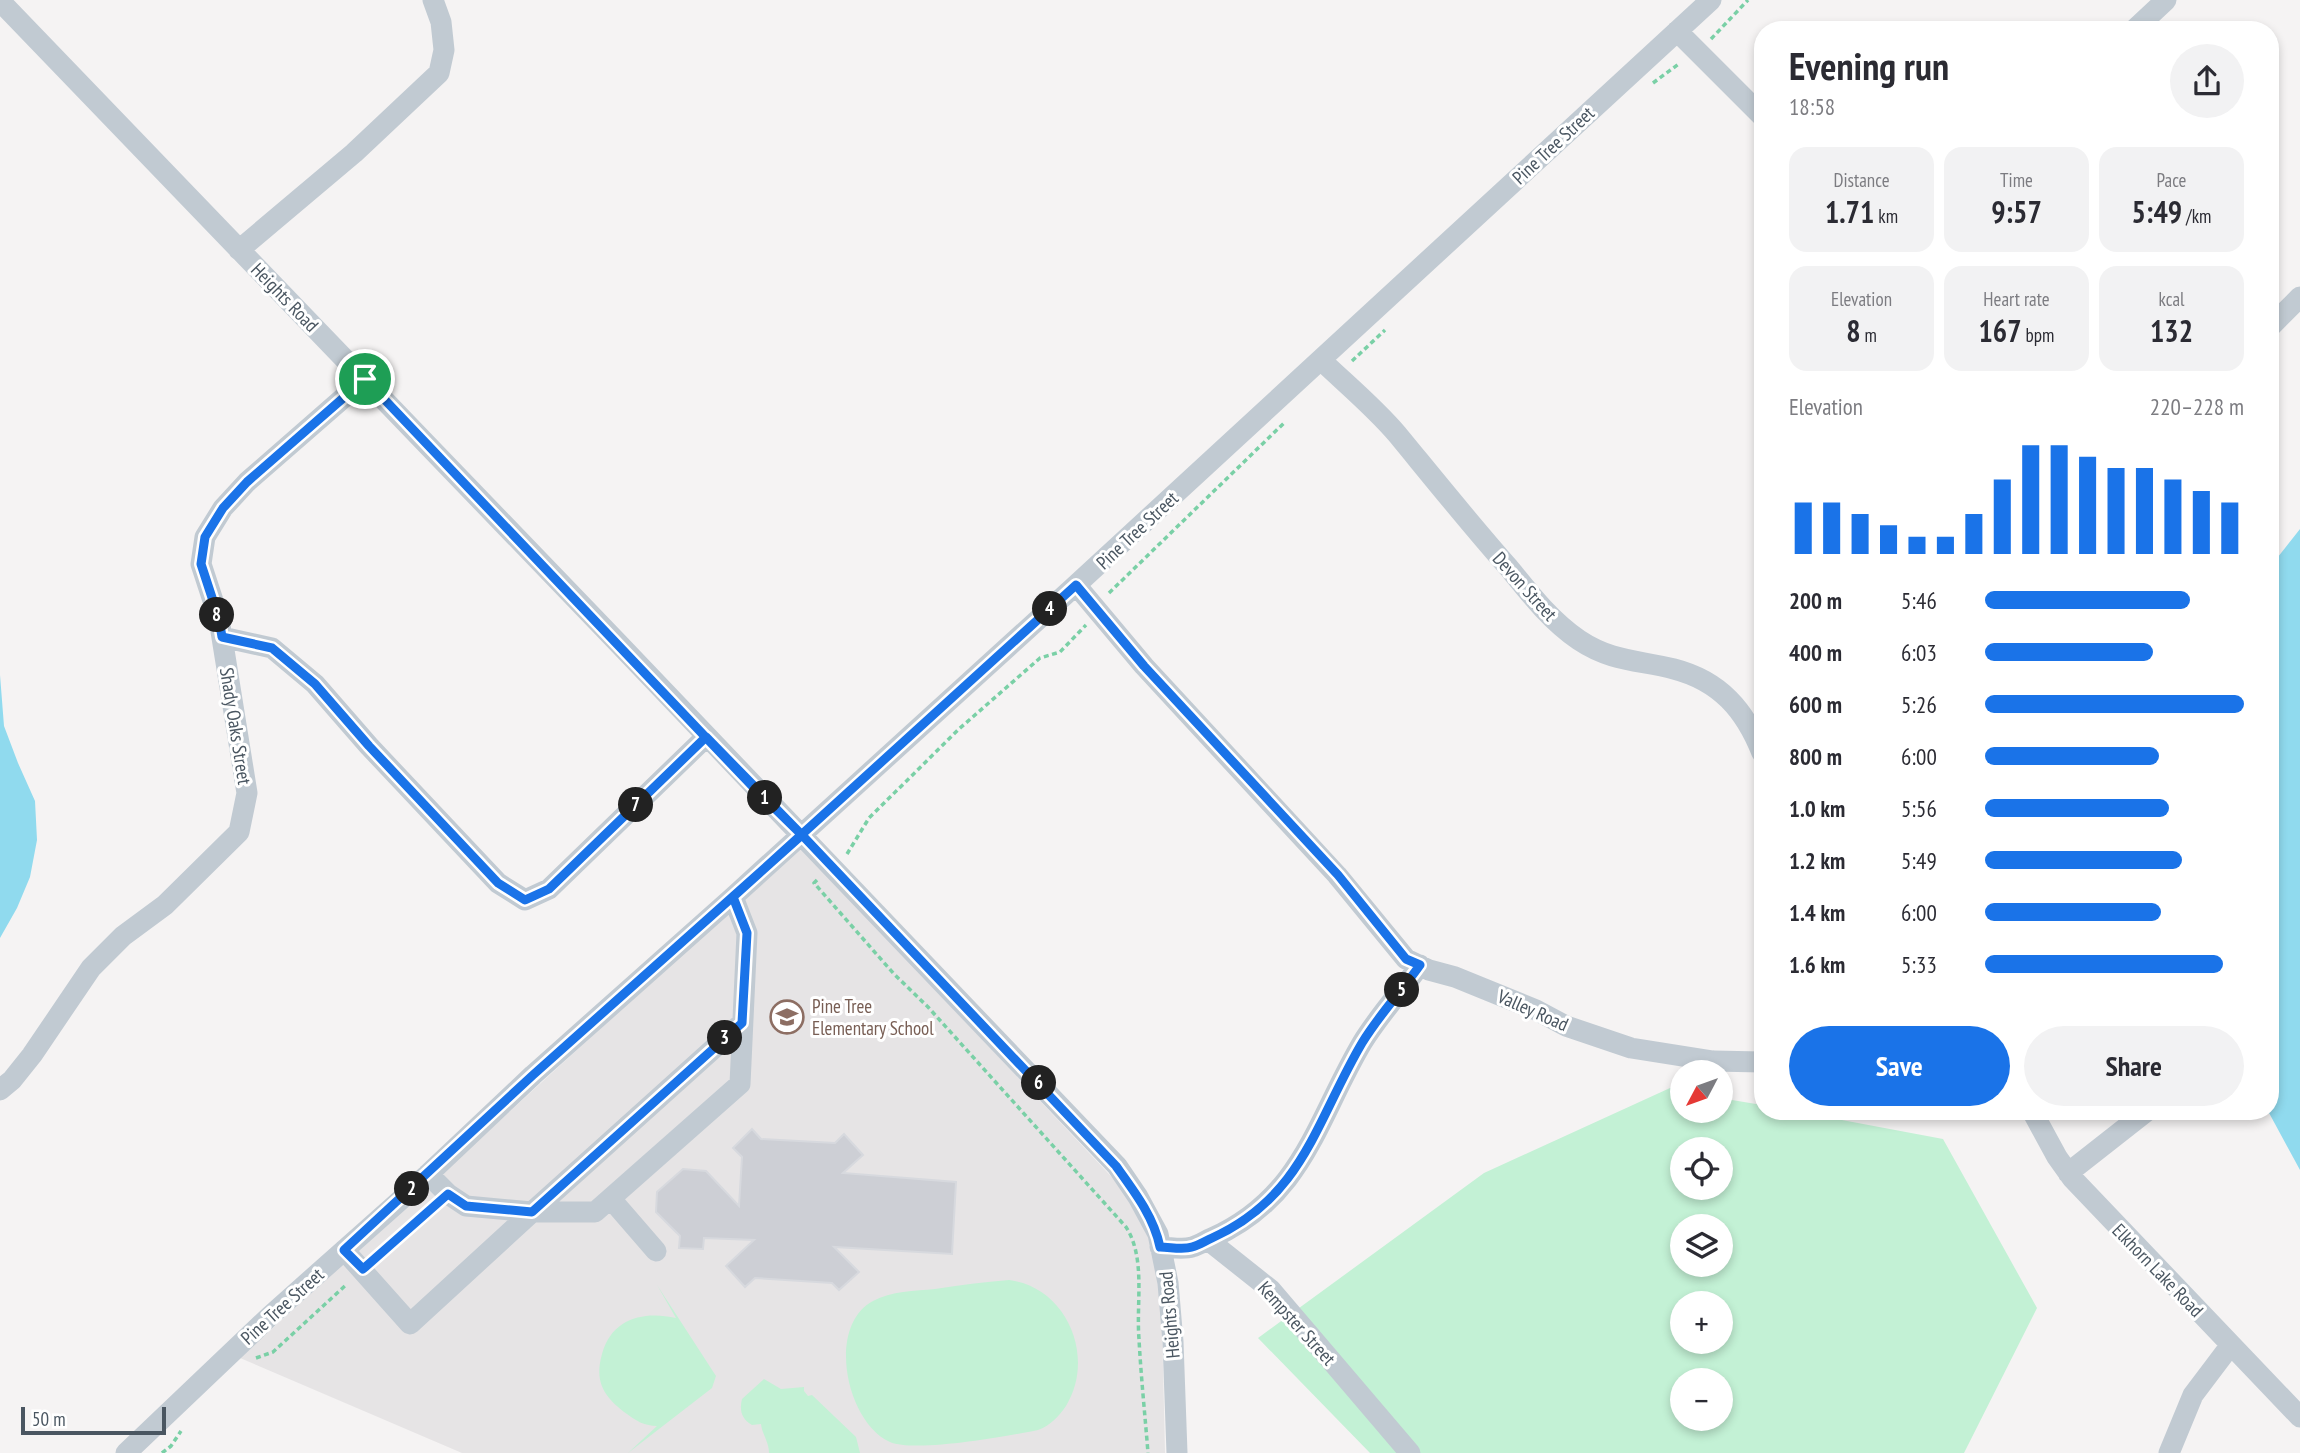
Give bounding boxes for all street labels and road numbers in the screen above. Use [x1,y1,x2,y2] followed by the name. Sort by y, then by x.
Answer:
[1507,100,1600,189] street label: Pine Tree Street
[246,257,324,337] street label: Heights Road
[1091,485,1184,574] street label: Pine Tree Street
[1488,546,1563,626] street label: Devon Street
[215,666,257,787] street label: Shady Oaks Street
[1493,983,1572,1036] street label: Valley Road
[2107,1218,2209,1322] street label: Elkhorn Lake Road
[236,1262,329,1350] street label: Pine Tree Street
[1153,1271,1185,1359] street label: Heights Road
[1253,1276,1342,1371] street label: Kempster Street

